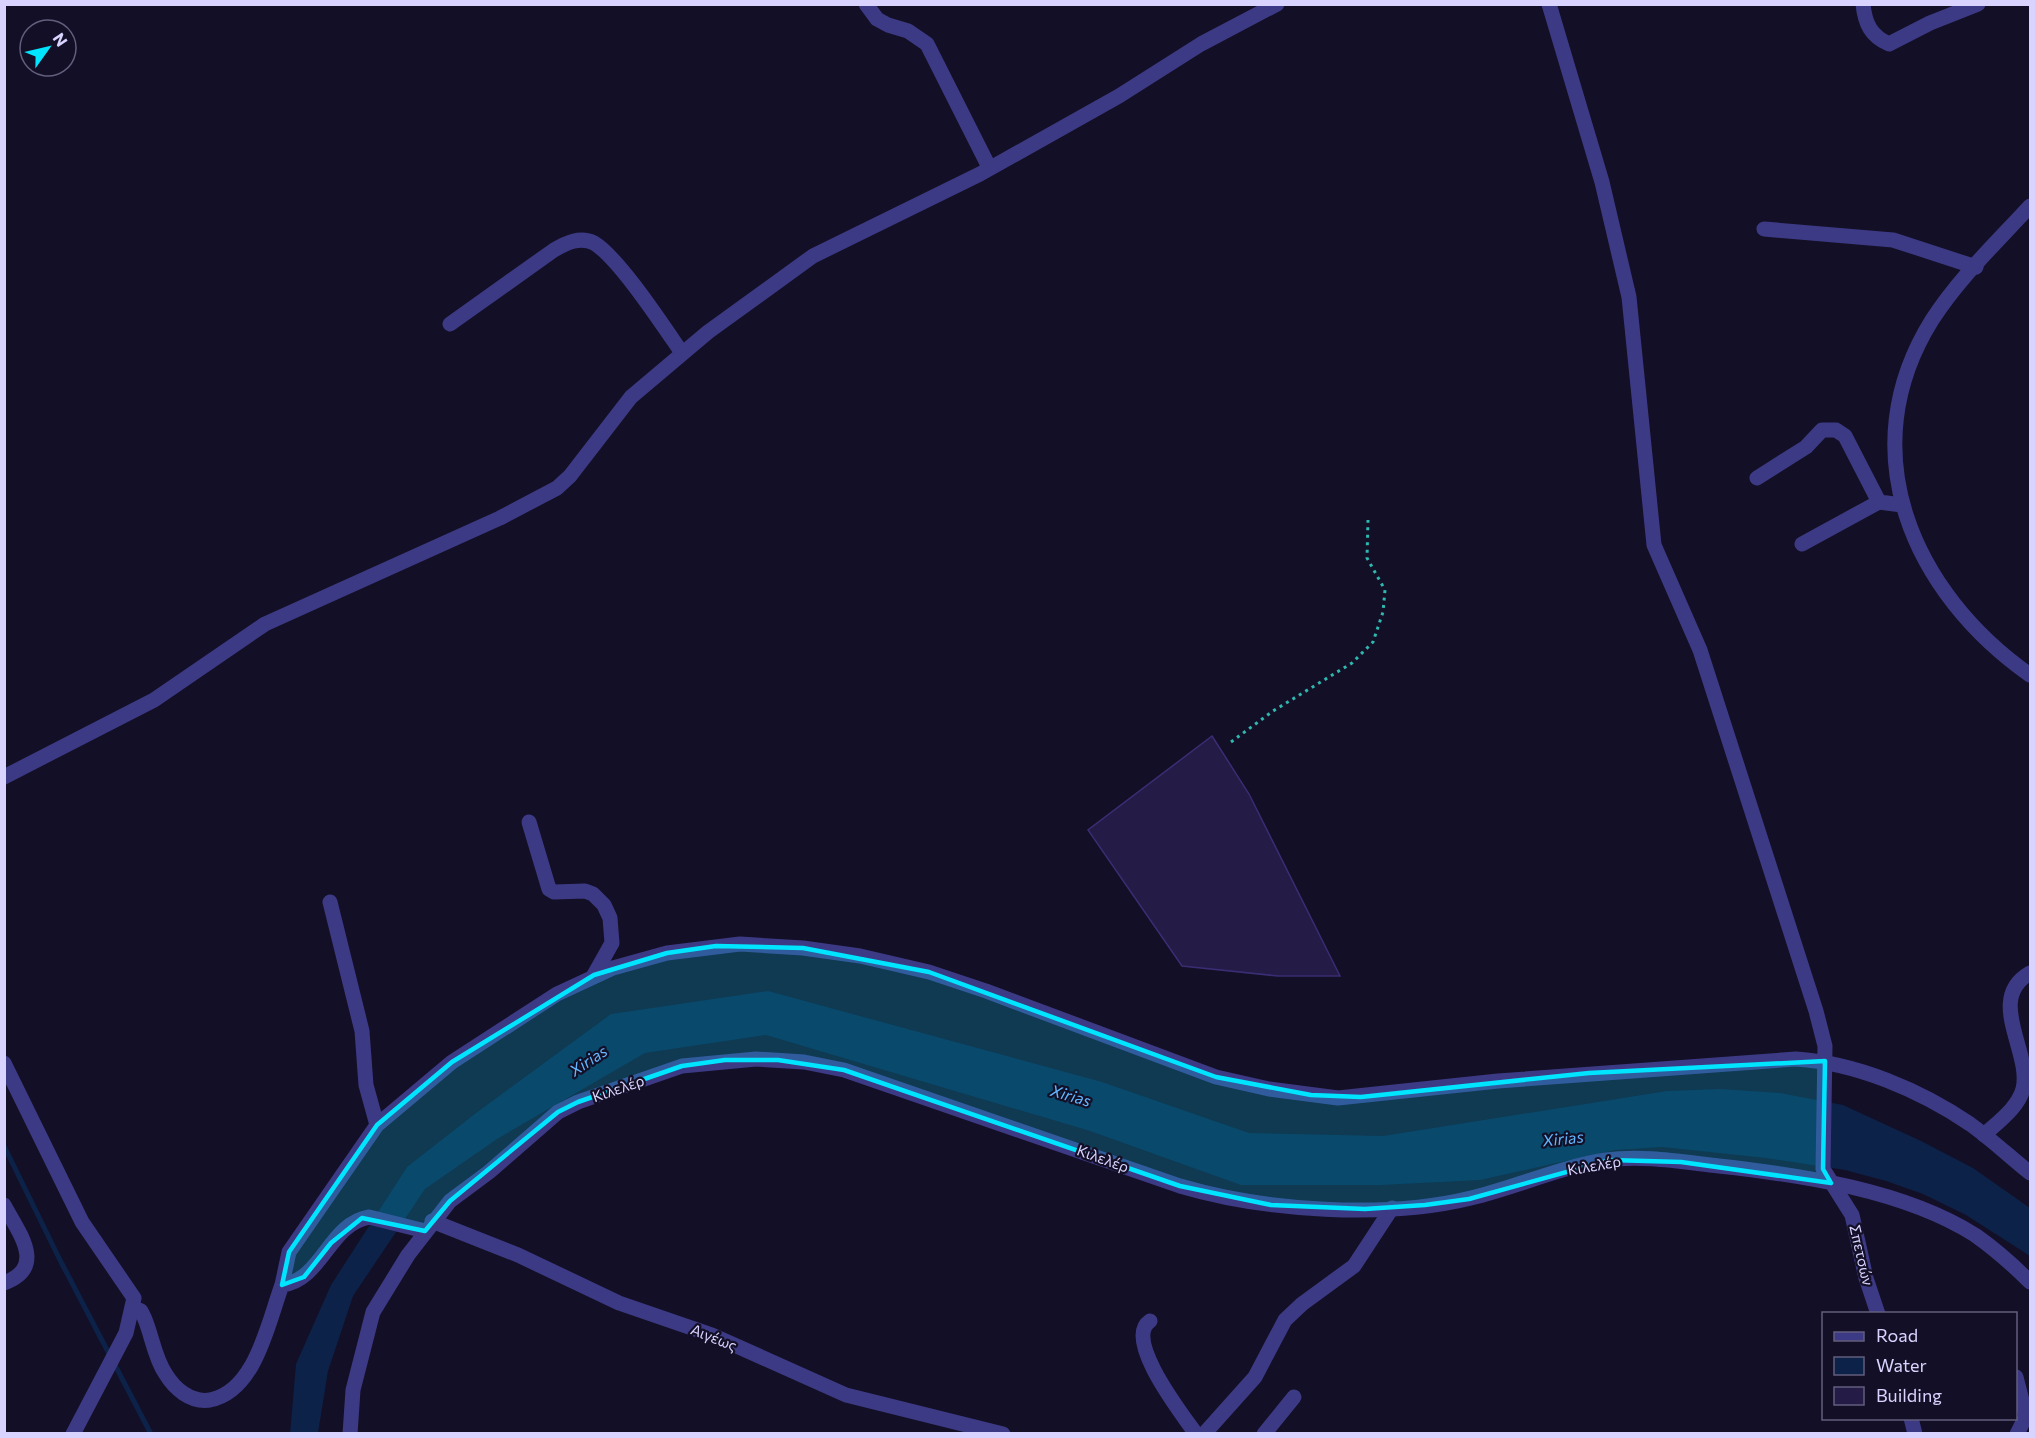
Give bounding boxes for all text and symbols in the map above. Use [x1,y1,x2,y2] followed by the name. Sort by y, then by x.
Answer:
[18,18,78,78] north arrow
[50,29,72,50] text: N
[565,1041,610,1080] water label: Xirias
[590,1071,647,1105] street label: Κιλελέρ
[1048,1080,1093,1110] water label: Xirias
[1541,1126,1584,1150] water label: Xirias
[1075,1140,1132,1176] street label: Κιλελέρ
[1566,1151,1622,1179] street label: Κιλελέρ
[1846,1223,1878,1288] street label: Σπετσών
[1822,1312,2017,1420] legend
[688,1320,740,1354] street label: Αιγέως
[1876,1324,1918,1346] text: Road
[1876,1354,1927,1376] text: Water
[1876,1384,1942,1406] text: Building

